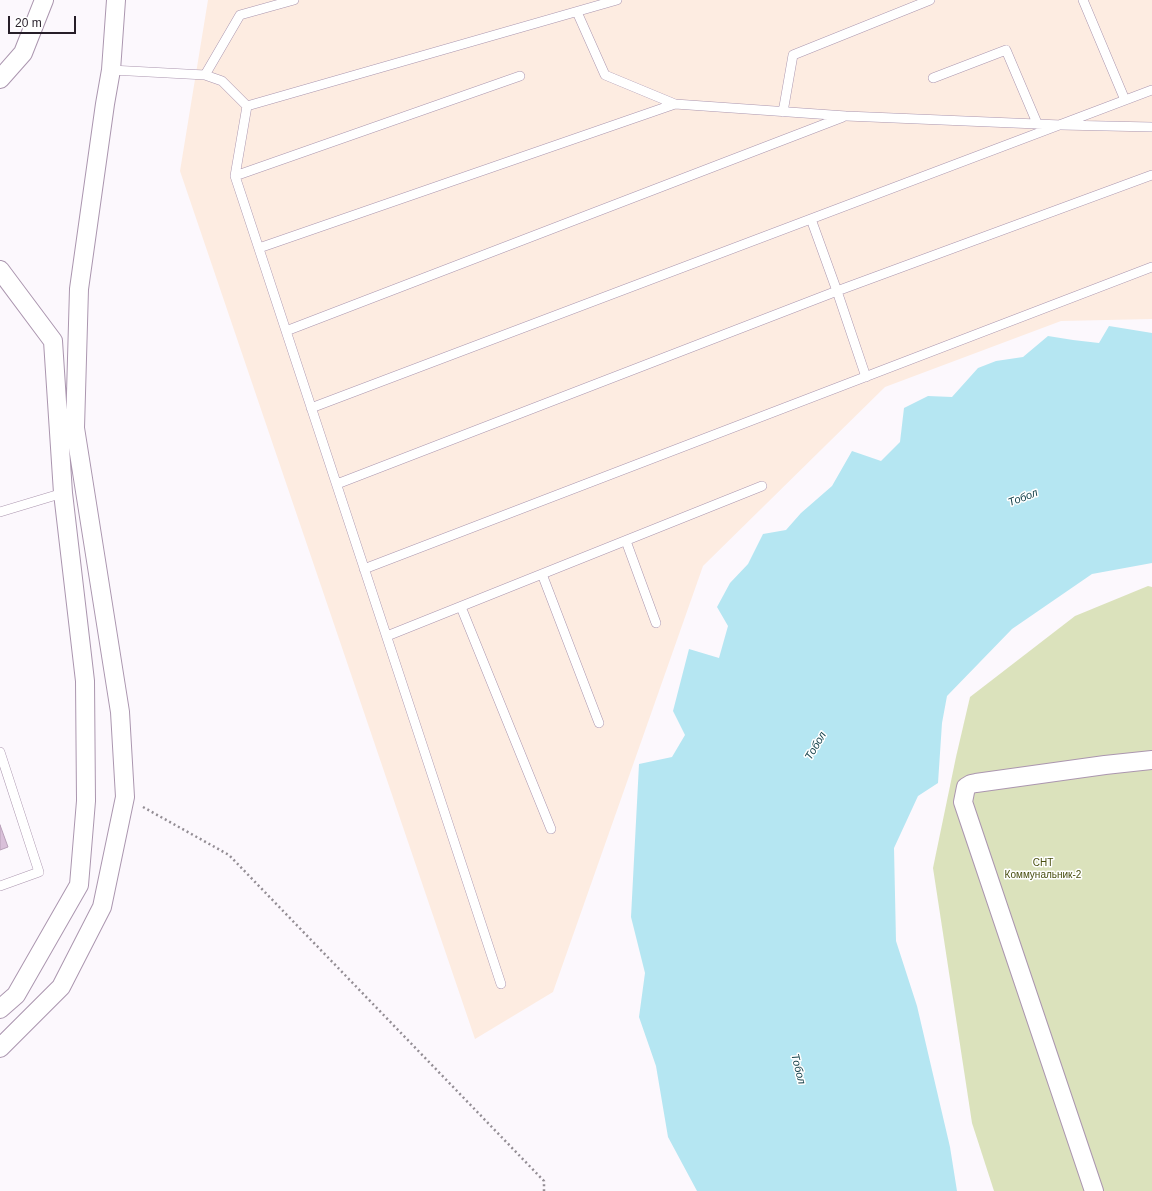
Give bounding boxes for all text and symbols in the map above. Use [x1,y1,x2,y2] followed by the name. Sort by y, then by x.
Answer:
[10,8,78,34] scale bar
[15,16,42,30] text: 20 m
[1006,486,1040,510] water label: Тобол
[802,729,830,763] water label: Тобол
[1005,857,1081,880] park label: СНТ Коммунальник-2
[788,1052,808,1086] water label: Тобол

